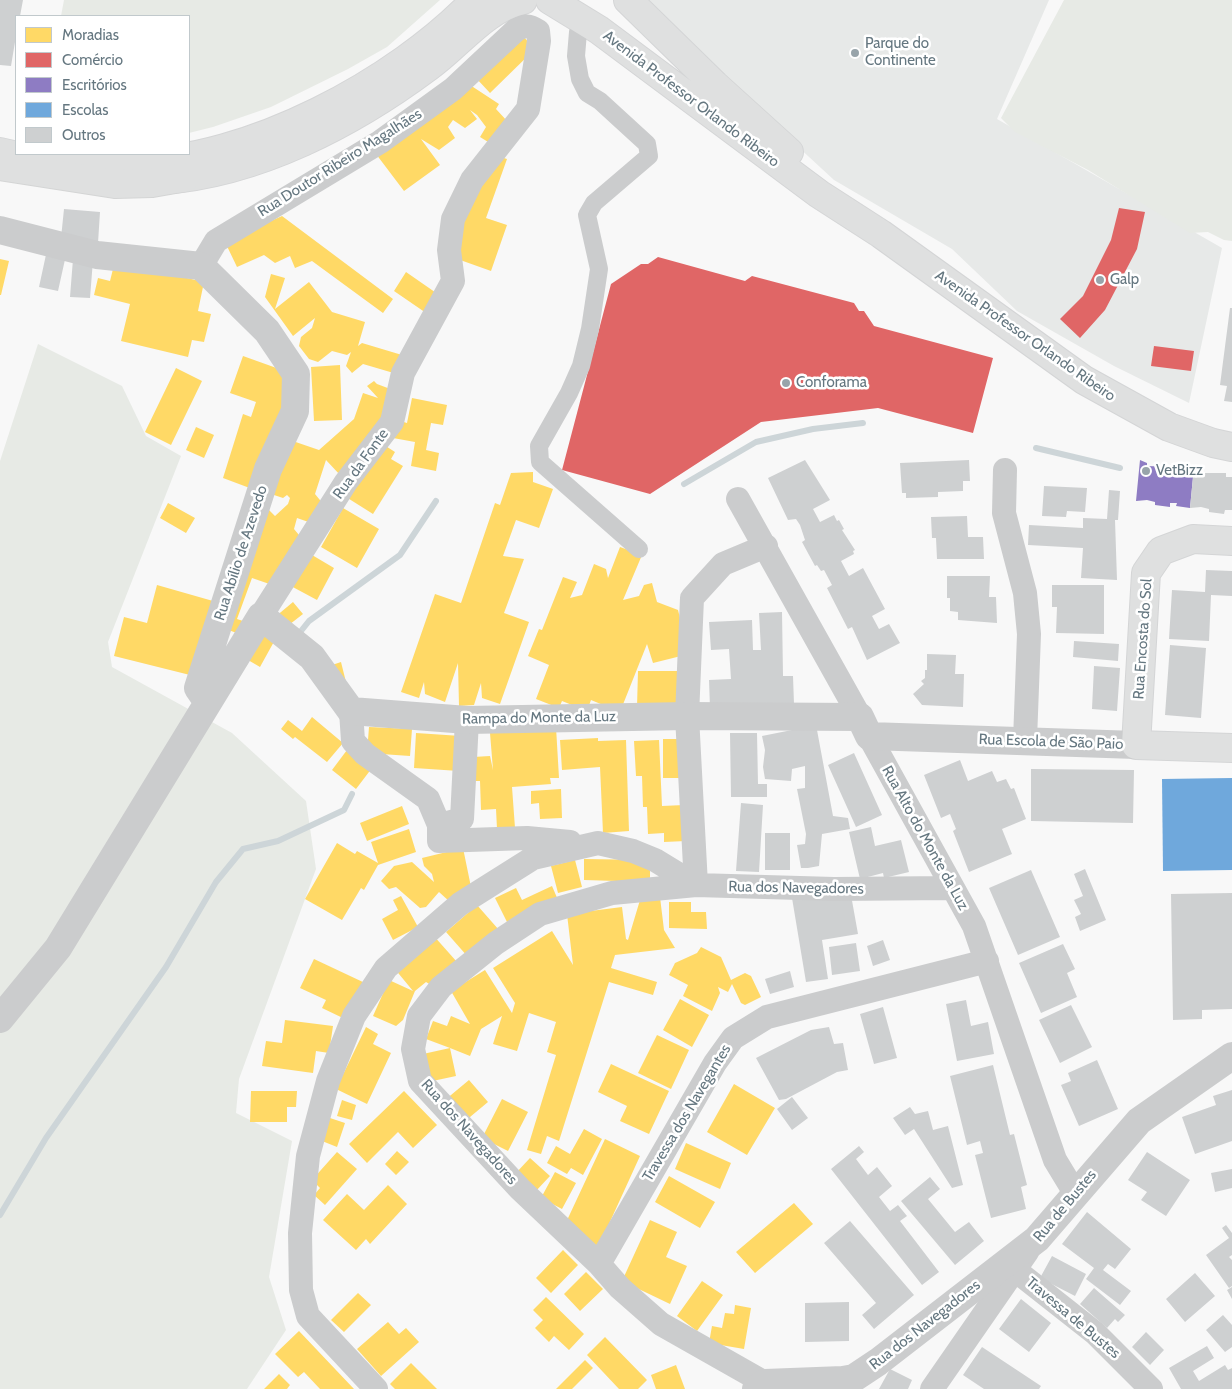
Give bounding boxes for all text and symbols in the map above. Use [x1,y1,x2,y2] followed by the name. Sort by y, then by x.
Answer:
[15,15,190,155] legend
[62,26,119,44] text: Moradias
[599,27,783,171] street label: Avenida Professor Orlando Ribeiro
[865,35,936,70] place label: Parque do Continente
[849,47,861,59] marker: Parque do Continente
[62,51,123,69] text: Comércio
[62,76,127,94] text: Escritórios
[62,101,108,119] text: Escolas
[255,105,425,221] street label: Rua Doutor Ribeiro Magalhães
[62,126,105,144] text: Outros
[931,267,1119,405] street label: Avenida Professor Orlando Ribeiro
[1110,271,1139,289] place label: Galp
[1094,274,1106,286] marker: Galp
[796,374,867,392] place label: Conforama
[780,377,792,389] marker: Conforama
[329,425,393,503] street label: Rua da Fonte
[1156,462,1203,480] place label: VetBizz
[1140,465,1152,477] marker: VetBizz
[211,483,271,623] street label: Rua Abílio de Azevedo
[1130,578,1156,700] street label: Rua Encosta do Sol
[462,708,616,728] street label: Rampa do Monte da Luz
[978,730,1124,754] street label: Rua Escola de São Paio
[878,763,972,913] street label: Rua Alto do Monte da Luz
[728,878,864,898] street label: Rua dos Navegadores
[639,1041,735,1185] street label: Travessa dos Navegantes
[417,1076,521,1188] street label: Rua dos Navegadores
[1030,1166,1100,1246] street label: Rua de Bustes
[1022,1273,1124,1363] street label: Travessa de Bustes
[866,1276,984,1374] street label: Rua dos Navegadores

